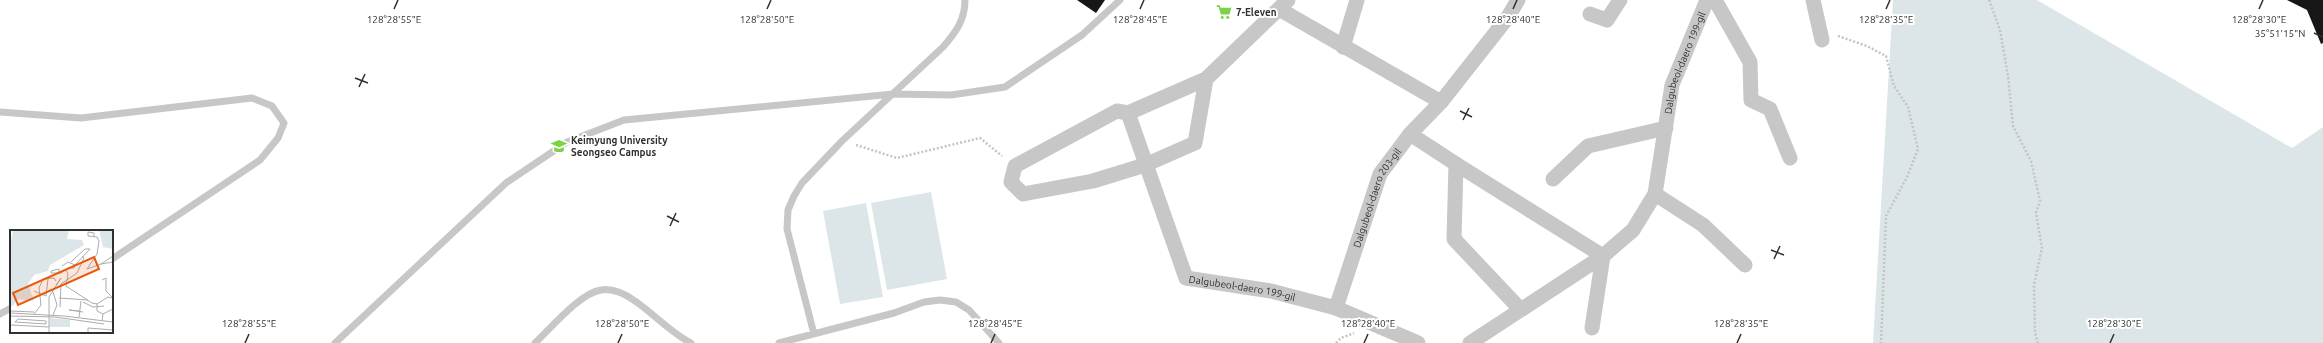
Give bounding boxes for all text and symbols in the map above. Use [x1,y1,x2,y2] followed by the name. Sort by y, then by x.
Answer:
[1215,3,1233,21] supermarket icon: 7-Eleven
[1236,7,1277,18] place label: 7-Eleven
[1663,10,1708,115] street label: Dalgubeol-daero 199-gil
[367,14,422,25] text: 128°28'55"E
[740,14,795,25] text: 128°28'50"E
[1113,14,1168,25] text: 128°28'45"E
[1486,14,1541,25] text: 128°28'40"E
[1859,14,1914,25] text: 128°28'35"E
[2232,14,2287,25] text: 128°28'30"E
[2255,28,2305,39] text: 35°51'15"N
[571,135,668,158] place label: Keimyung University Seongseo Campus
[550,137,568,155] school or university icon: Keimyung University Seongseo Campus
[1351,146,1404,249] street label: Dalgubeol-daero 203-gil
[10,230,113,333] inset map
[1188,274,1297,303] street label: Dalgubeol-daero 199-gil
[222,318,277,329] text: 128°28'55"E
[595,318,650,329] text: 128°28'50"E
[968,318,1023,329] text: 128°28'45"E
[1341,318,1396,329] text: 128°28'40"E
[1714,318,1769,329] text: 128°28'35"E
[2087,318,2142,329] text: 128°28'30"E

